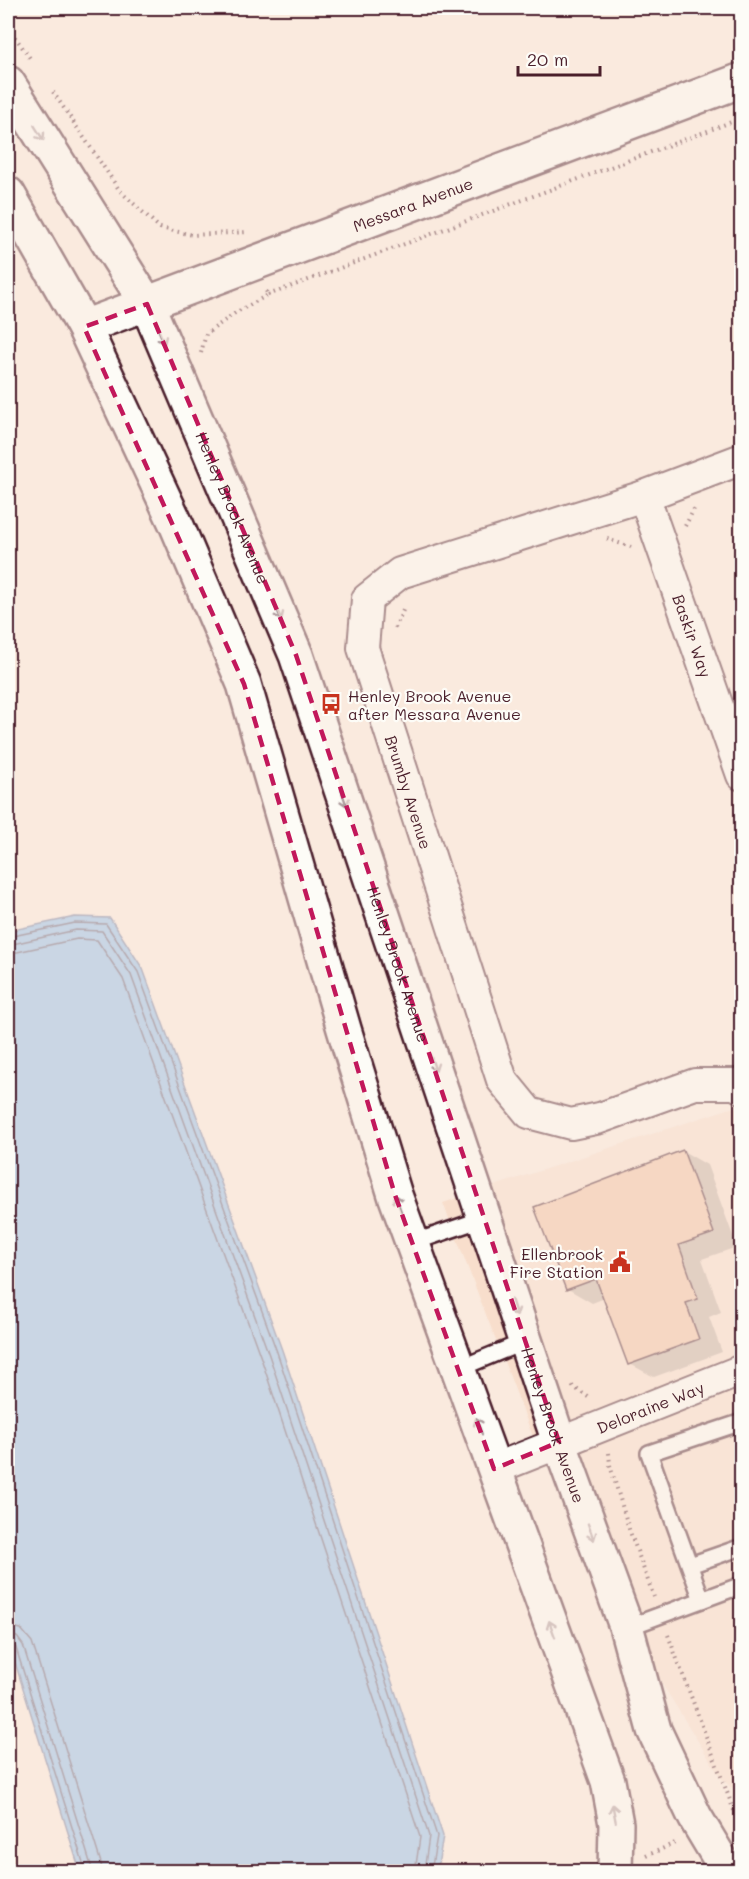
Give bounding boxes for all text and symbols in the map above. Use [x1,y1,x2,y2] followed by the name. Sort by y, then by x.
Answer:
[518,39,600,77] scale bar
[527,47,568,71] text: 20 m
[33,124,45,141] one-way arrow
[350,172,476,236] street label: Messara Avenue
[155,326,167,344] one-way arrow
[192,428,275,587] street label: Henley Brook Avenue
[669,591,717,680] street label: Baskir Way
[273,602,284,620] one-way arrow
[348,685,521,724] place label: Henley Brook Avenue after Messara Avenue
[319,692,343,716] bus stop icon: Henley Brook Avenue after Messara Avenue
[381,732,437,852] street label: Brumby Avenue
[340,788,351,807] one-way arrow
[363,883,435,1045] street label: Henley Brook Avenue
[428,1053,439,1072] one-way arrow
[392,1194,403,1213] one-way arrow
[510,1243,603,1282] place label: Ellenbrook Fire Station
[608,1250,632,1274] public building icon: Ellenbrook Fire Station
[510,1298,521,1316] one-way arrow
[517,1344,591,1505] street label: Henley Brook Avenue
[593,1376,707,1438] street label: Deloraine Way
[472,1417,483,1435] one-way arrow
[587,1522,598,1540] one-way arrow
[546,1620,557,1638] one-way arrow
[608,1804,619,1824] one-way arrow

